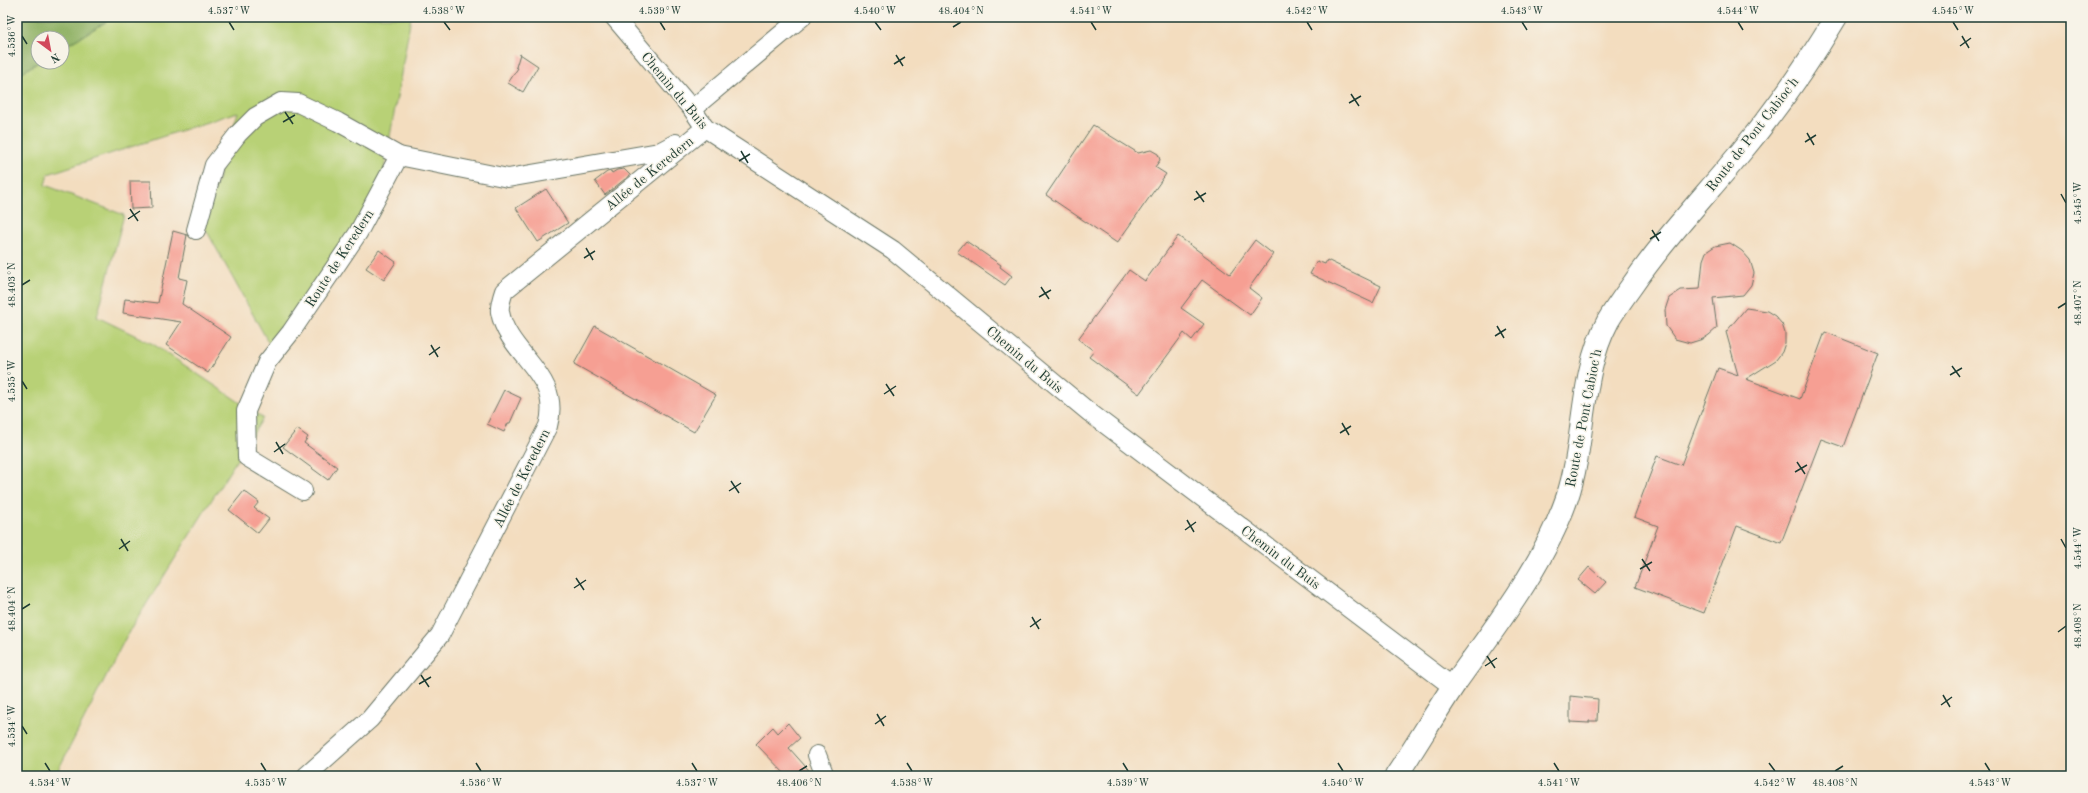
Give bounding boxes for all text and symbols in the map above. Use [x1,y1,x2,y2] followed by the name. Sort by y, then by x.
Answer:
[208,6,251,16] text: 4.537°W
[423,6,466,16] text: 4.538°W
[639,6,682,16] text: 4.539°W
[854,6,897,16] text: 4.540°W
[938,6,984,16] text: 48.404°N
[1070,6,1113,16] text: 4.541°W
[1286,6,1329,16] text: 4.542°W
[1501,6,1544,16] text: 4.543°W
[1717,6,1760,16] text: 4.544°W
[1932,6,1975,16] text: 4.545°W
[7,14,17,57] text: 4.536°W
[30,30,70,70] north arrow
[48,50,61,64] text: N
[638,50,710,132] street label: Chemin du Buis
[1704,75,1802,194] street label: Route de Pont Cabioc'h
[603,134,697,214] street label: Allée de Keredern
[2073,181,2083,224] text: 4.545°W
[303,207,377,310] street label: Route de Keredern
[7,262,17,308] text: 48.403°N
[2073,280,2083,326] text: 48.407°N
[983,324,1065,396] street label: Chemin du Buis
[1564,347,1604,489] street label: Route de Pont Cabioc'h
[7,359,17,402] text: 4.535°W
[491,426,553,530] street label: Allée de Keredern
[1238,523,1323,592] street label: Chemin du Buis
[2073,526,2083,569] text: 4.544°W
[7,586,17,632] text: 48.404°N
[2073,603,2083,649] text: 48.408°N
[7,704,17,747] text: 4.534°W
[29,778,72,788] text: 4.534°W
[245,778,288,788] text: 4.535°W
[460,778,503,788] text: 4.536°W
[676,778,719,788] text: 4.537°W
[776,778,822,788] text: 48.406°N
[891,778,934,788] text: 4.538°W
[1107,778,1150,788] text: 4.539°W
[1322,778,1365,788] text: 4.540°W
[1538,778,1581,788] text: 4.541°W
[1754,778,1797,788] text: 4.542°W
[1812,778,1858,788] text: 48.408°N
[1969,778,2012,788] text: 4.543°W

